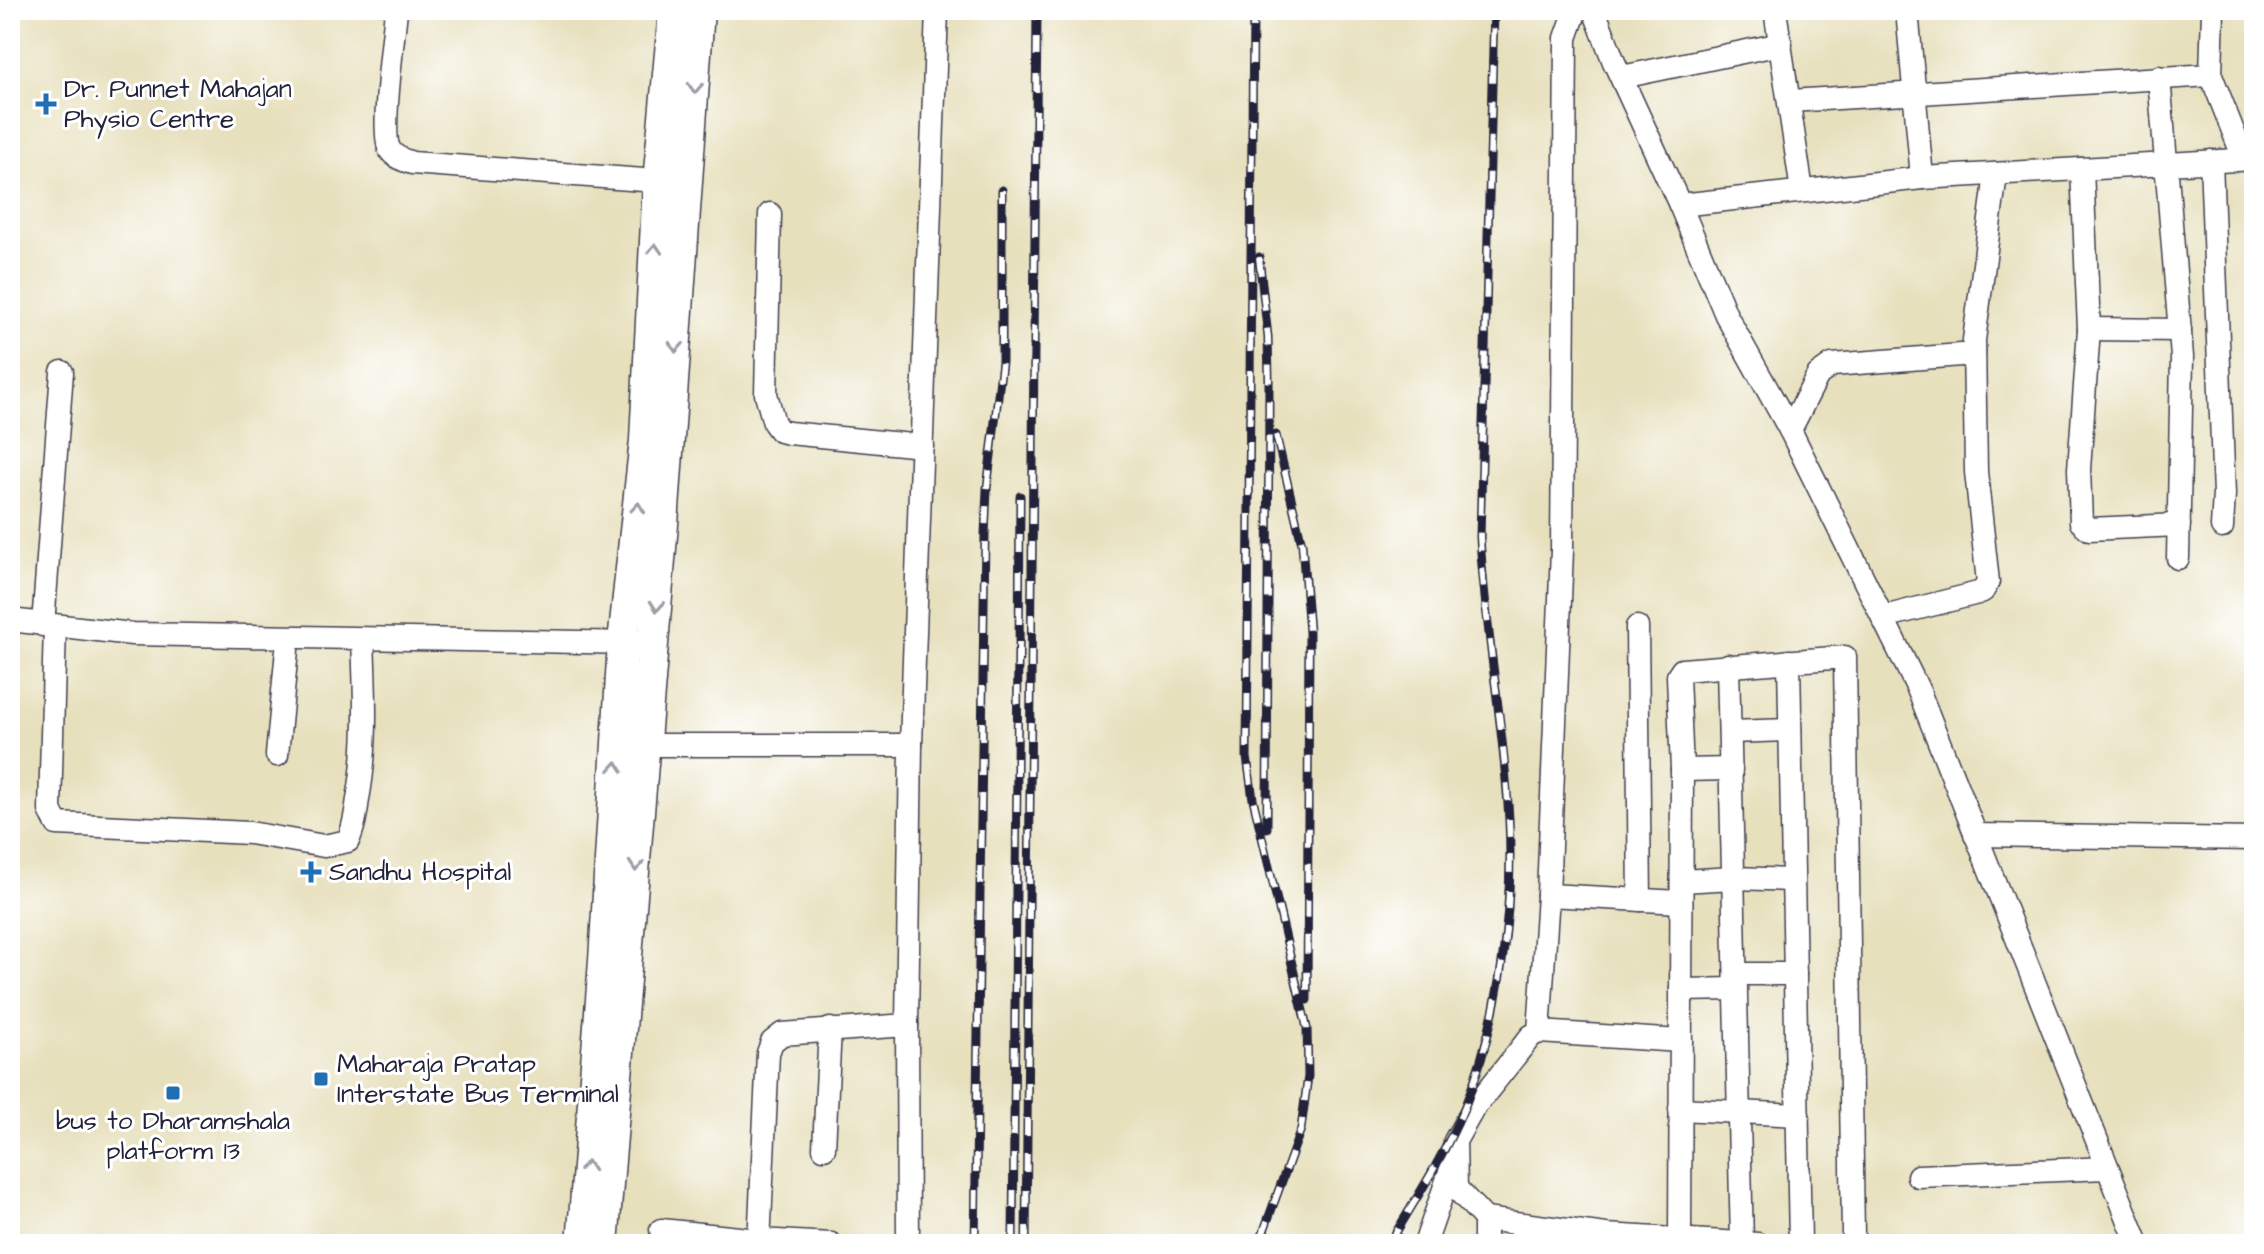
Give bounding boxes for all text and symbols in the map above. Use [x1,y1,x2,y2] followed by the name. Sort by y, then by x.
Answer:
[64,71,292,139] place label: Dr. Punnet Mahajan Physio Centre
[687,82,704,95] one-way arrow
[35,93,57,115] marker: Dr. Punnet Mahajan Physio Centre
[646,242,663,255] one-way arrow
[668,341,685,354] one-way arrow
[629,501,646,514] one-way arrow
[649,600,666,613] one-way arrow
[607,760,624,773] one-way arrow
[329,854,511,890] place label: Sandhu Hospital
[628,860,645,873] one-way arrow
[300,861,322,883] marker: Sandhu Hospital
[337,1046,619,1112] place label: Maharaja Pratap Interstate Bus Terminal
[312,1070,330,1088] marker: Maharaja Pratap Interstate Bus Terminal
[164,1084,182,1102] marker: bus to Dharamshala platform 13
[56,1103,290,1169] place label: bus to Dharamshala platform 13
[579,1159,596,1172] one-way arrow

